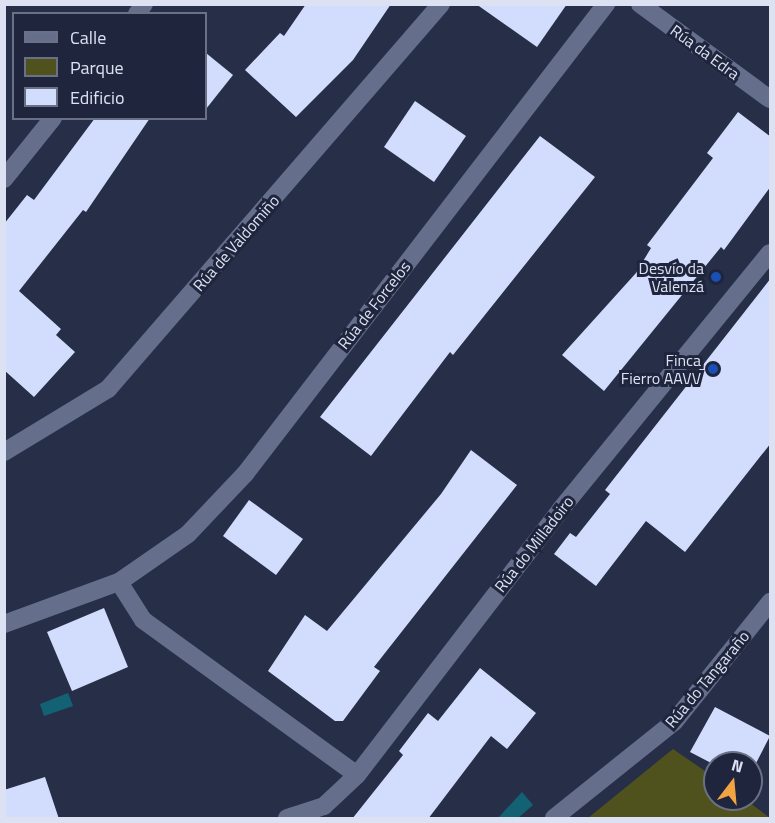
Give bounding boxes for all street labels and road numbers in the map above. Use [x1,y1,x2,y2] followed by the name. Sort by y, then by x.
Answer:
[667,21,743,83] street label: Rúa da Edra
[189,191,283,295] street label: Rúa de Valdomiño
[334,257,414,353] street label: Rúa de Forcelos
[490,492,578,596] street label: Rúa do Milladoiro
[661,627,753,731] street label: Rúa do Tangaraño

